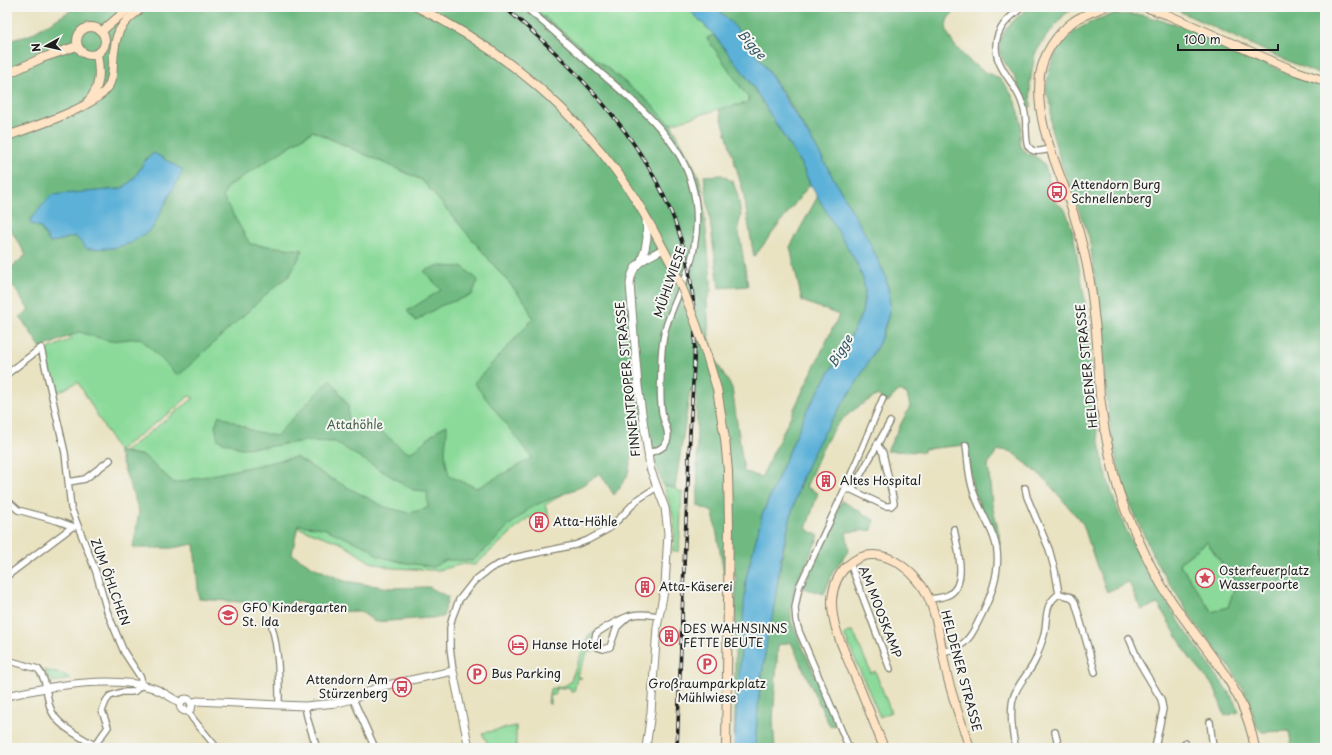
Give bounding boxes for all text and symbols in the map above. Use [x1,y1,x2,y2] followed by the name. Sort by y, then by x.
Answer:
[734,24,772,64] water label: Bigge
[26,26,66,66] north arrow
[1178,26,1278,52] scale bar
[1184,30,1221,48] text: 100 m
[27,42,45,53] text: N
[1071,175,1160,207] place label: Attendorn Burg Schnellenberg
[1046,181,1068,203] bus stop icon: Attendorn Burg Schnellenberg
[648,243,690,320] street label: MÜHLWIESE
[610,300,644,458] street label: FINNENTROPER STRASSE
[1070,303,1102,429] street label: HELDENER STRASSE
[822,330,857,371] water label: Bigge
[327,415,384,433] park label: Attahöhle
[815,470,837,492] building icon: Altes Hospital
[840,471,921,489] place label: Altes Hospital
[528,511,550,533] building icon: Atta-Höhle
[553,512,618,530] place label: Atta-Höhle
[87,535,135,628] street label: ZUM ÖHLCHEN
[1219,561,1309,593] place label: Osterfeuerplatz Wasserpoorte
[855,563,907,661] street label: AM MOOSKAMP
[1194,567,1216,589] place icon: Osterfeuerplatz Wasserpoorte
[634,576,656,598] building icon: Atta-Käserei
[659,577,733,595] place label: Atta-Käserei
[242,598,347,630] place label: GFO Kindergarten St. Ida
[217,604,239,626] school or university icon: GFO Kindergarten St. Ida
[937,608,987,734] street label: HELDENER STRASSE
[683,619,788,651] place label: DES WAHNSINNS FETTE BEUTE
[658,625,680,647] building icon: DES WAHNSINNS FETTE BEUTE
[507,634,529,656] hotel icon: Hanse Hotel
[532,635,602,653] place label: Hanse Hotel
[696,653,718,675] parking icon: Großraumparkplatz Mühlwiese
[466,663,488,685] parking icon: Bus Parking
[491,664,561,682] place label: Bus Parking
[306,670,388,702] place label: Attendorn Am Stürzenberg
[648,674,766,706] place label: Großraumparkplatz Mühlwiese
[391,676,413,698] bus stop icon: Attendorn Am Stürzenberg

